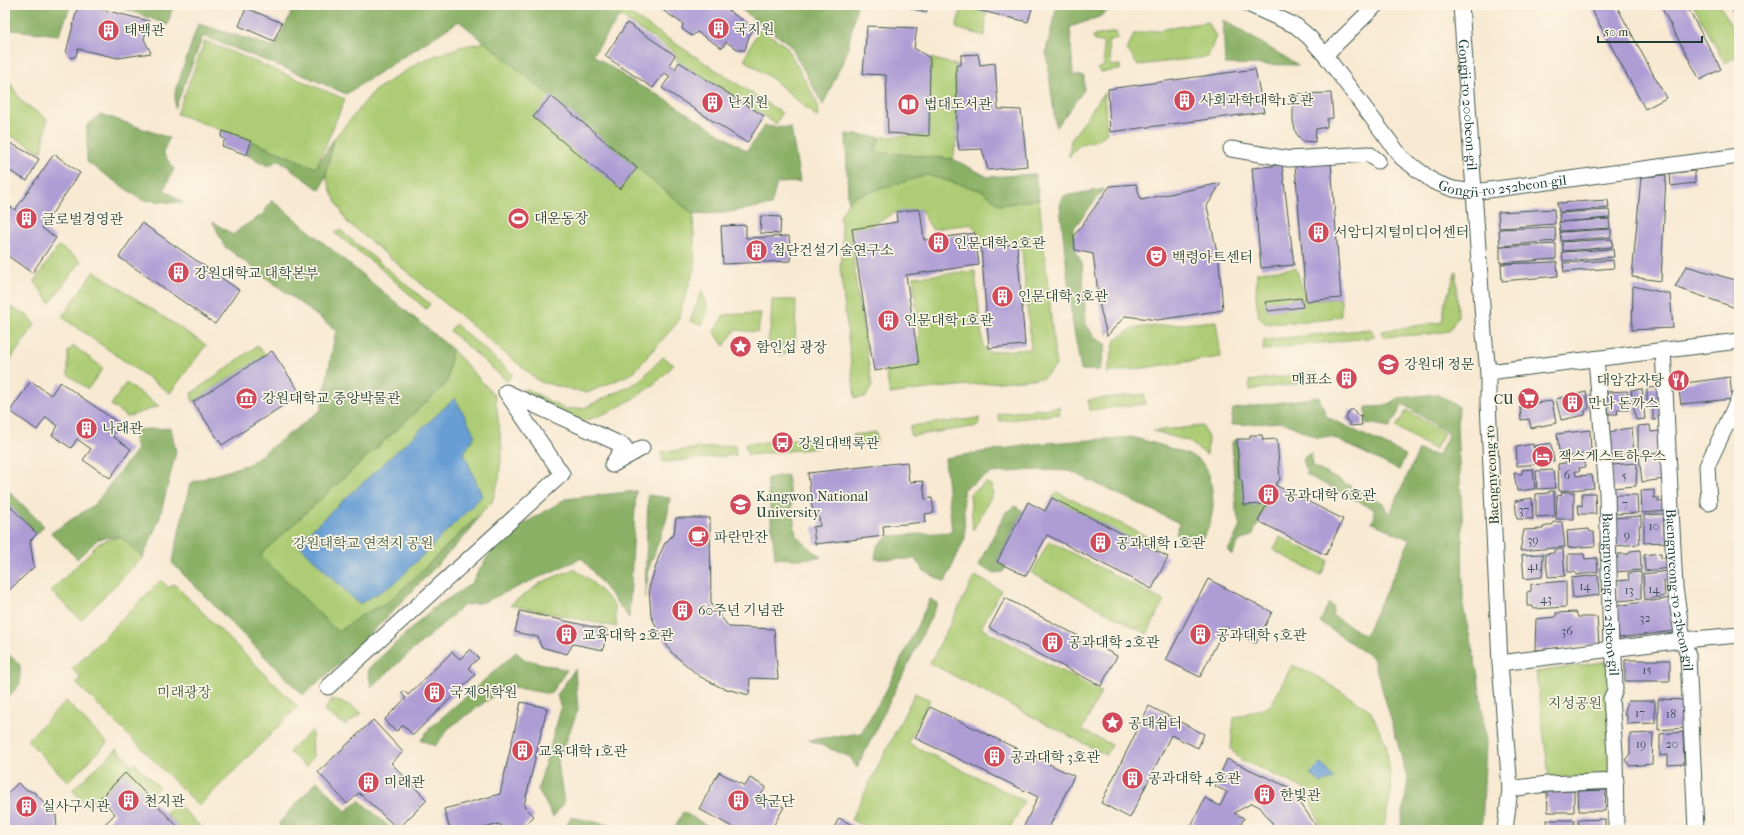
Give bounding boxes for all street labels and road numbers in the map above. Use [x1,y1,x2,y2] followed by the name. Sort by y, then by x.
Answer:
[1455,39,1481,171] street label: Gongji-ro 200beon-gil
[1436,171,1568,200] street label: Gongji-ro 252beon-gil
[1481,425,1503,525] street label: Baengnyeong-ro
[1663,508,1697,672] street label: Baengnyeong-ro 23beon-gil
[1599,512,1623,676] street label: Baengnyeong-ro 25beon-gil

